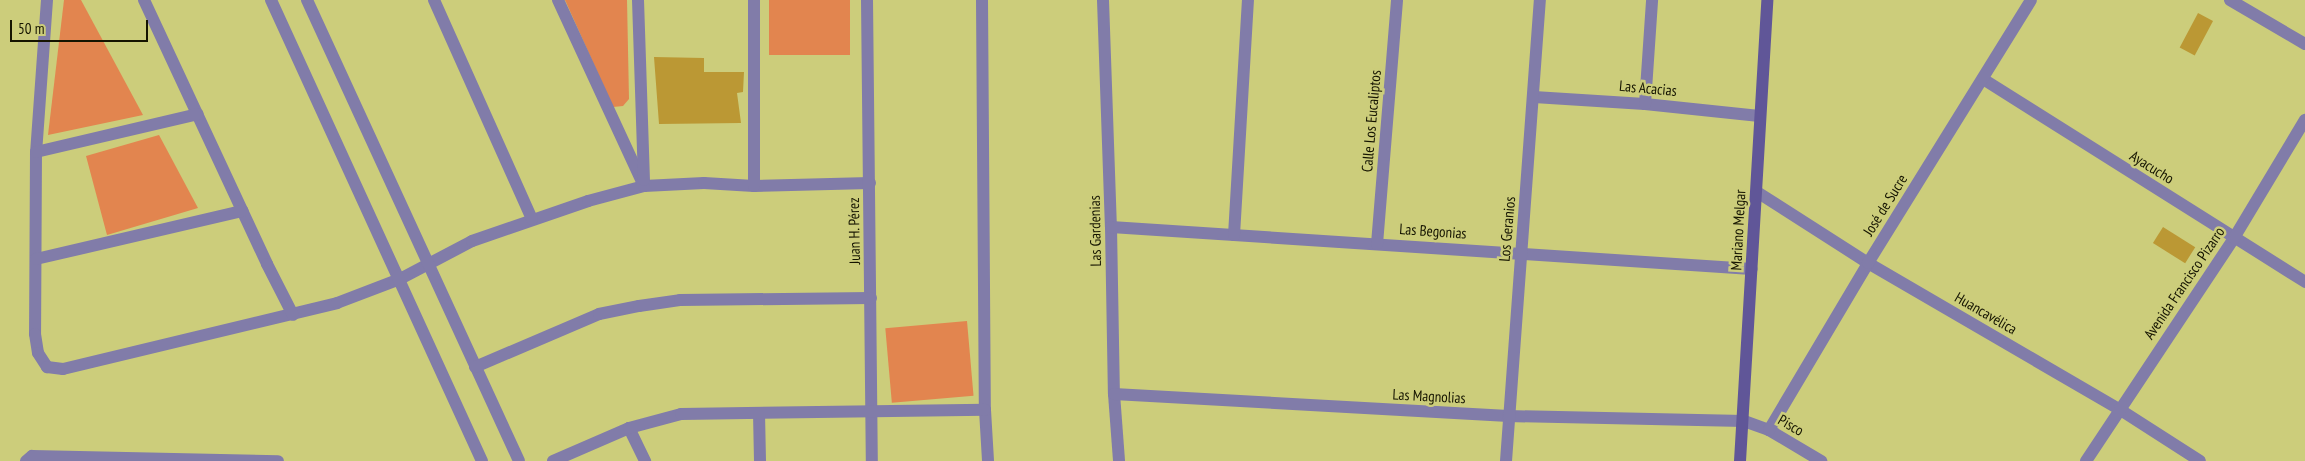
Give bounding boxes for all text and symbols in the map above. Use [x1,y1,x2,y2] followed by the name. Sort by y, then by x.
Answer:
[12,10,150,42] scale bar
[18,19,44,38] text: 50 m
[1358,69,1384,173] street label: Calle Los Eucaliptos
[1618,76,1678,100] street label: Las Acacias
[2127,147,2177,187] street label: Ayacucho
[1859,171,1911,239] street label: José de Sucre
[1727,189,1749,271] street label: Mariano Melgar
[1085,195,1105,267] street label: Las Gardenias
[1495,196,1519,262] street label: Los Geranios
[844,197,864,265] street label: Juan H. Pérez
[1399,220,1467,242] street label: Las Begonias
[2140,223,2228,343] street label: Avenida Francisco Pizarro
[1952,288,2020,338] street label: Huancavélica
[1392,385,1466,407] street label: Las Magnolias
[1775,411,1807,439] street label: Pisco

